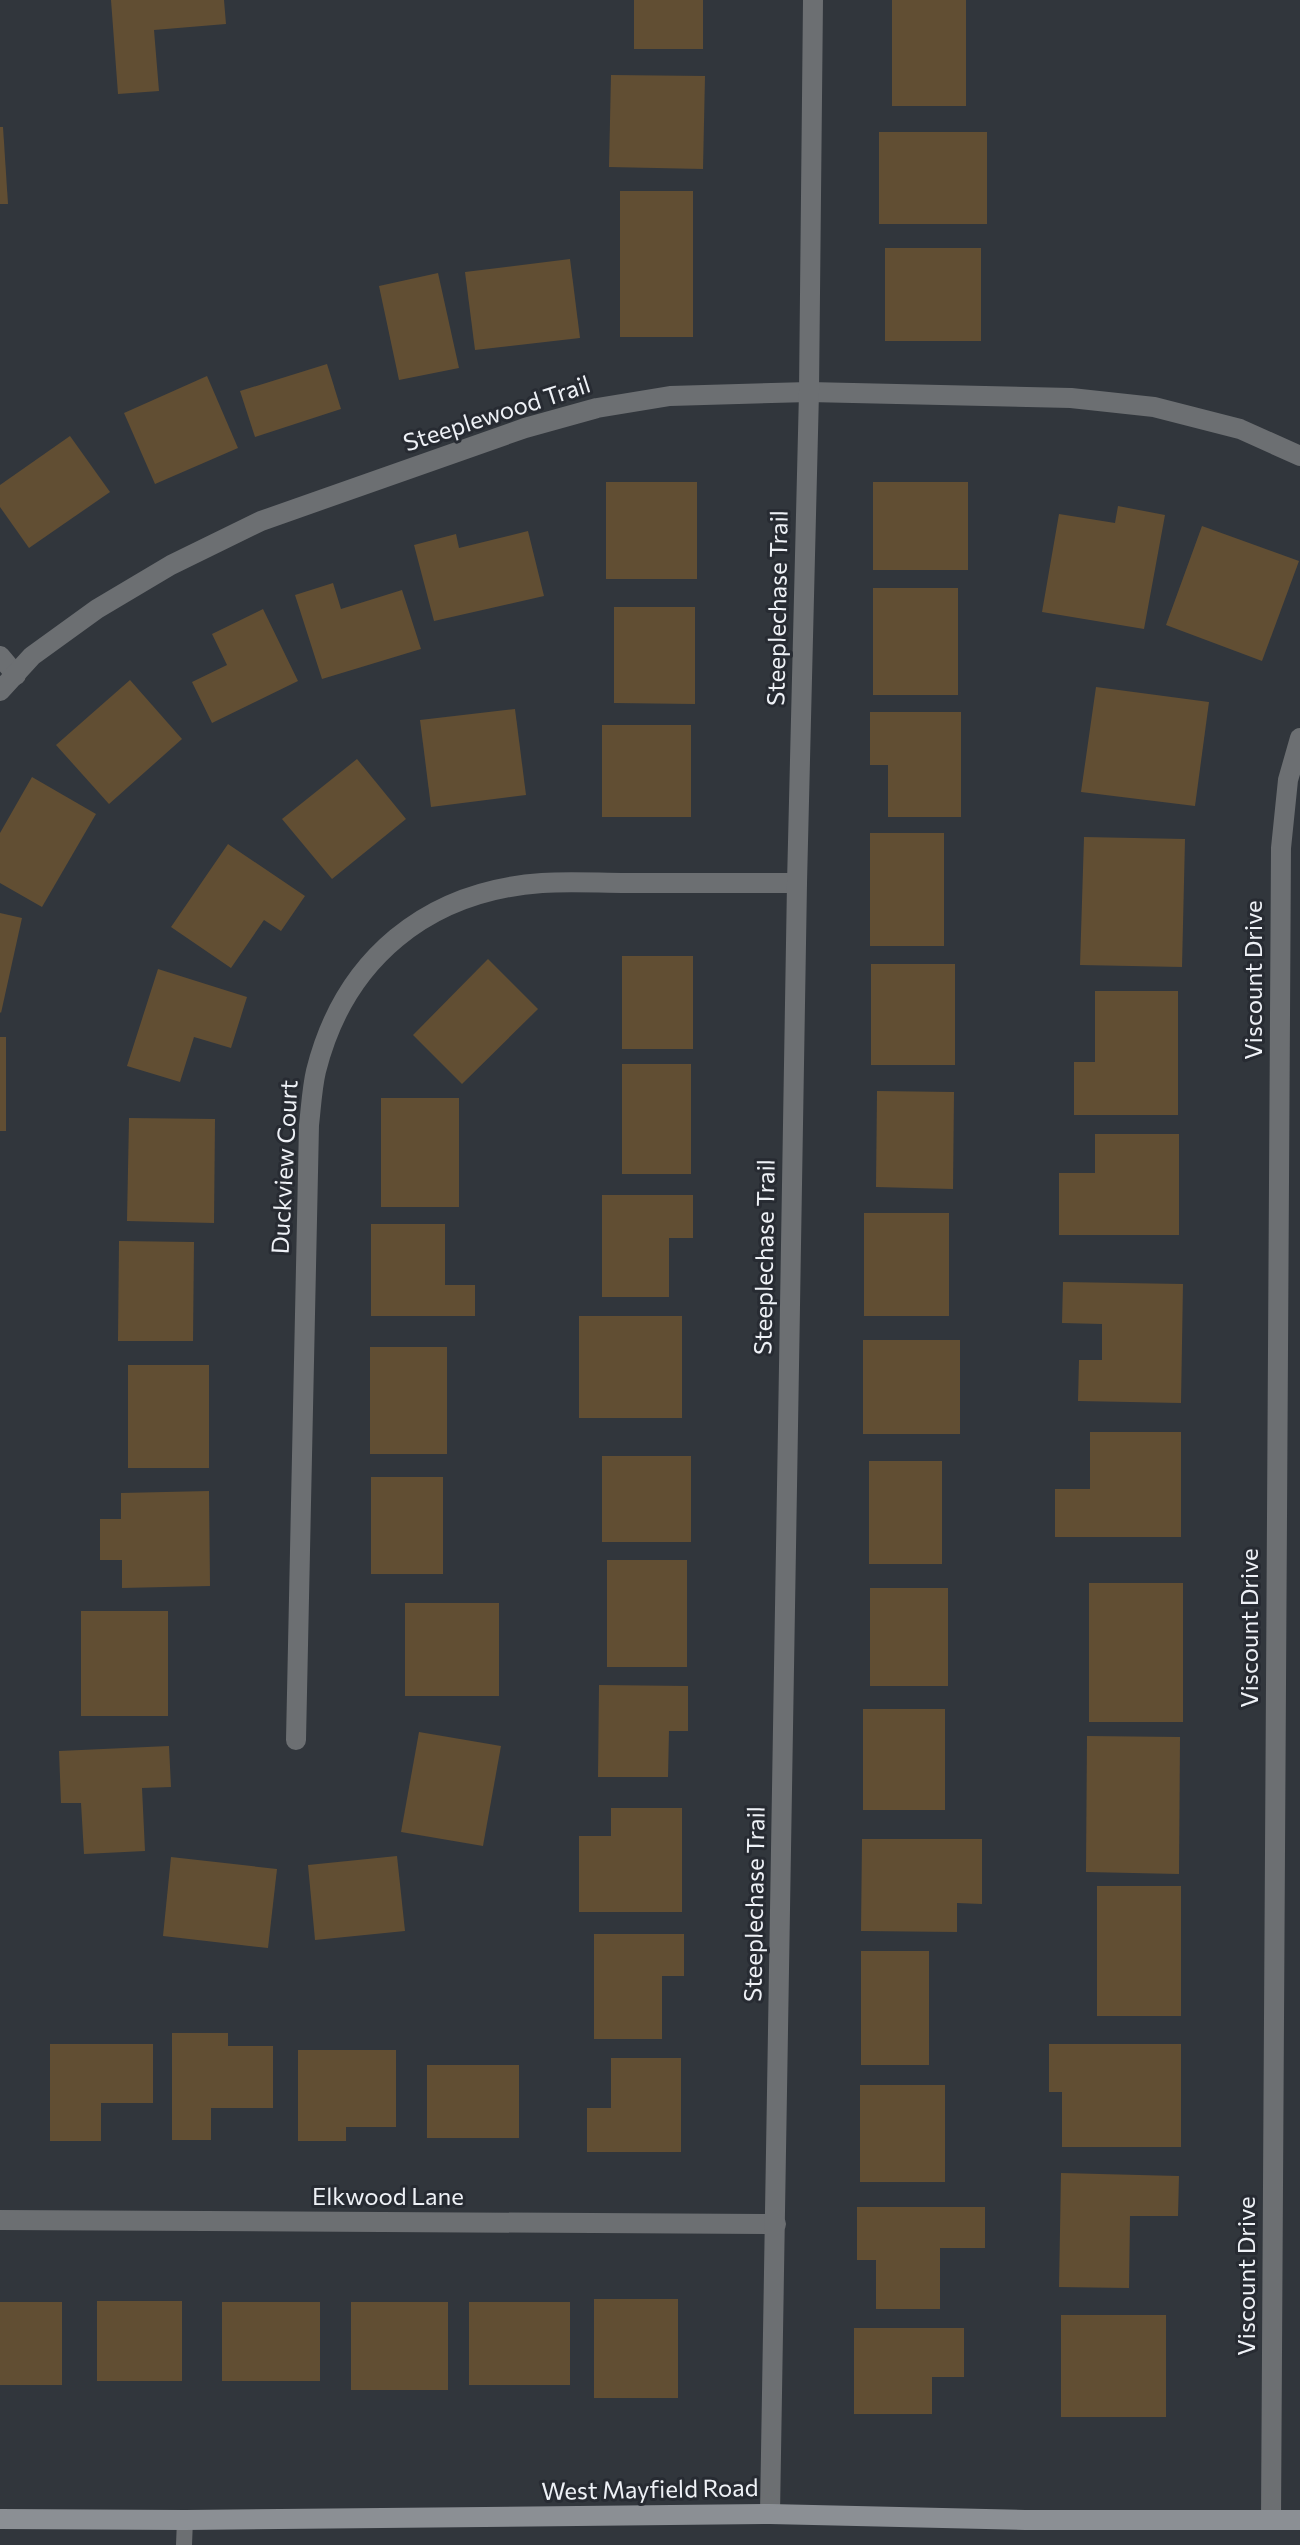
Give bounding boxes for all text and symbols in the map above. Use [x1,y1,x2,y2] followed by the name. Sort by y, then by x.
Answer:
[399,369,594,456] street label: Steeplewood Trail
[760,510,793,706] street label: Steeplechase Trail
[1238,900,1267,1060] street label: Viscount Drive
[264,1079,303,1255] street label: Duckview Court
[747,1159,780,1355] street label: Steeplechase Trail
[1234,1548,1263,1708] street label: Viscount Drive
[737,1806,770,2002] street label: Steeplechase Trail
[312,2181,464,2210] street label: Elkwood Lane
[1231,2196,1260,2356] street label: Viscount Drive
[541,2472,759,2505] street label: West Mayfield Road

